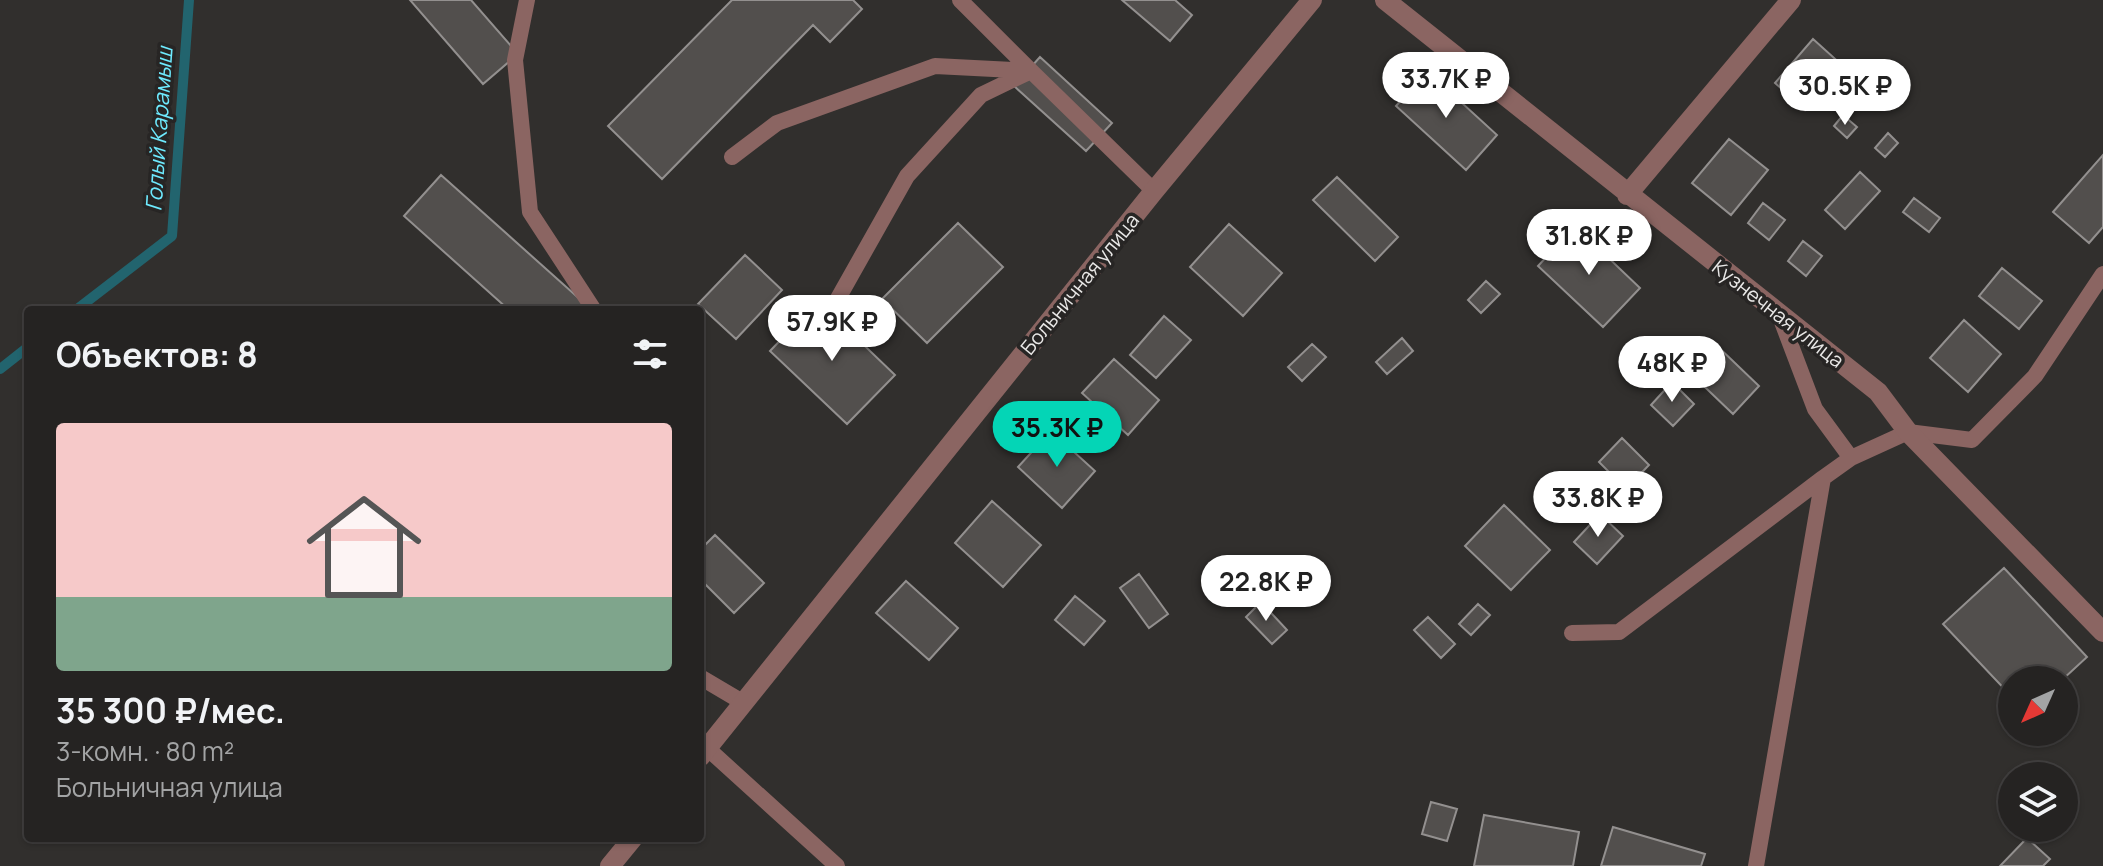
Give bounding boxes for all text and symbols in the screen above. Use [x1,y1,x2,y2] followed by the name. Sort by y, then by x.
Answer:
[138,44,180,212] water label: Голый Карамыш
[1372,52,1520,120] pin: 33.7K ₽
[1771,59,1919,127] pin: 30.5K ₽
[1400,60,1492,96] text: 33.7K ₽
[1798,67,1892,103] text: 30.5K ₽
[1014,207,1145,360] street label: Больничная улица
[1515,209,1663,277] pin: 31.8K ₽
[1545,217,1633,253] text: 31.8K ₽
[1707,254,1850,374] street label: Кузнечная улица
[758,295,906,363] pin: 57.9K ₽
[786,303,878,339] text: 57.9K ₽
[56,331,258,377] text: Объектов: 8
[628,332,672,376] icon: filters
[1616,336,1728,404] pin: 48K ₽
[1636,344,1708,380] text: 48K ₽
[983,401,1131,469] pin: 35.3K ₽
[1011,409,1103,445] text: 35.3K ₽
[1524,471,1672,539] pin: 33.8K ₽
[292,475,436,619] icon: home
[1551,479,1645,515] text: 33.8K ₽
[1192,555,1340,623] pin: 22.8K ₽
[1219,563,1313,599] text: 22.8K ₽
[1998,666,2078,746] north arrow
[1998,666,2078,842] map controls
[56,687,285,733] text: 35 300 ₽/мес.
[56,733,234,769] text: 3-комн. · 80 m²
[1998,762,2078,842] button: layers
[56,769,283,805] text: Больничная улица

